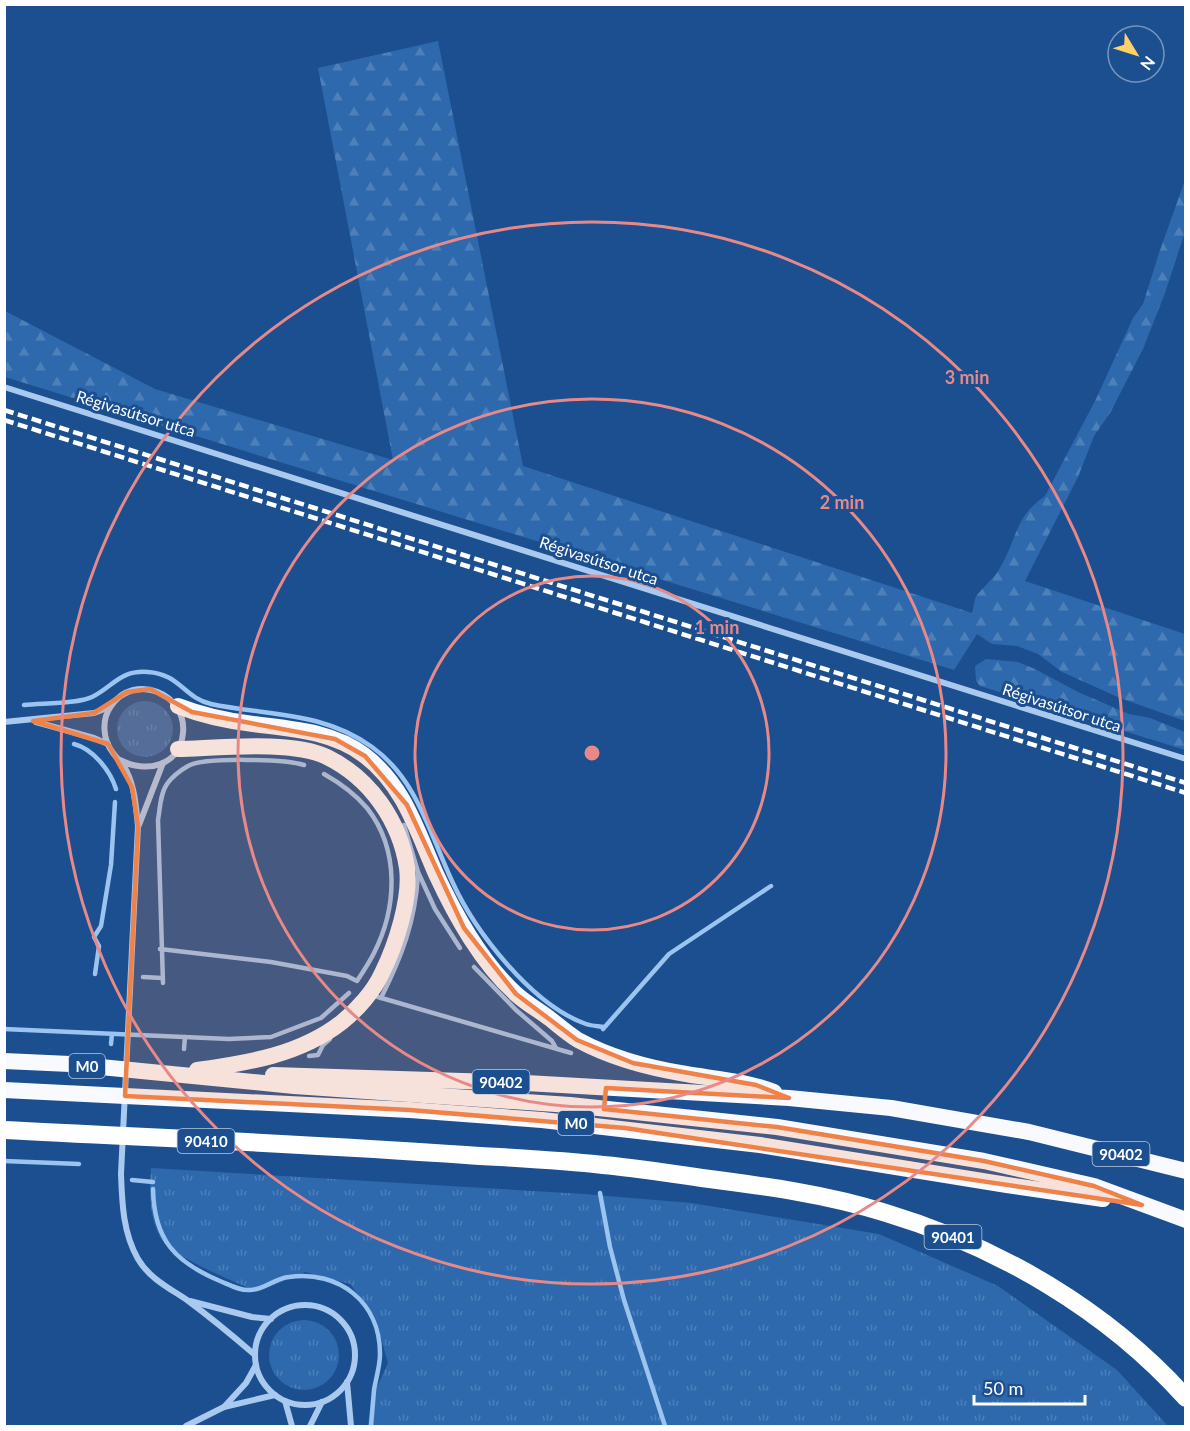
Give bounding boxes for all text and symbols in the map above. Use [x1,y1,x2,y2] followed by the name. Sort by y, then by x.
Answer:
[1106,24,1166,84] north arrow
[1137,53,1159,74] text: N
[945,366,989,388] text: 3 min
[74,386,198,440] street label: Régivasútsor utca
[820,491,864,513] text: 2 min
[537,532,661,588] street label: Régivasútsor utca
[695,616,739,638] text: 1 min
[1000,679,1124,735] street label: Régivasútsor utca
[582,743,602,763] centre of rings
[69,1054,105,1078] road number: M0
[472,1070,530,1094] road number: 90402
[558,1111,594,1135] road number: M0
[178,1129,234,1153] road number: 90410
[1092,1142,1150,1166] road number: 90402
[924,1225,982,1249] road number: 90401
[974,1368,1085,1406] scale bar
[983,1377,1023,1399] text: 50 m

